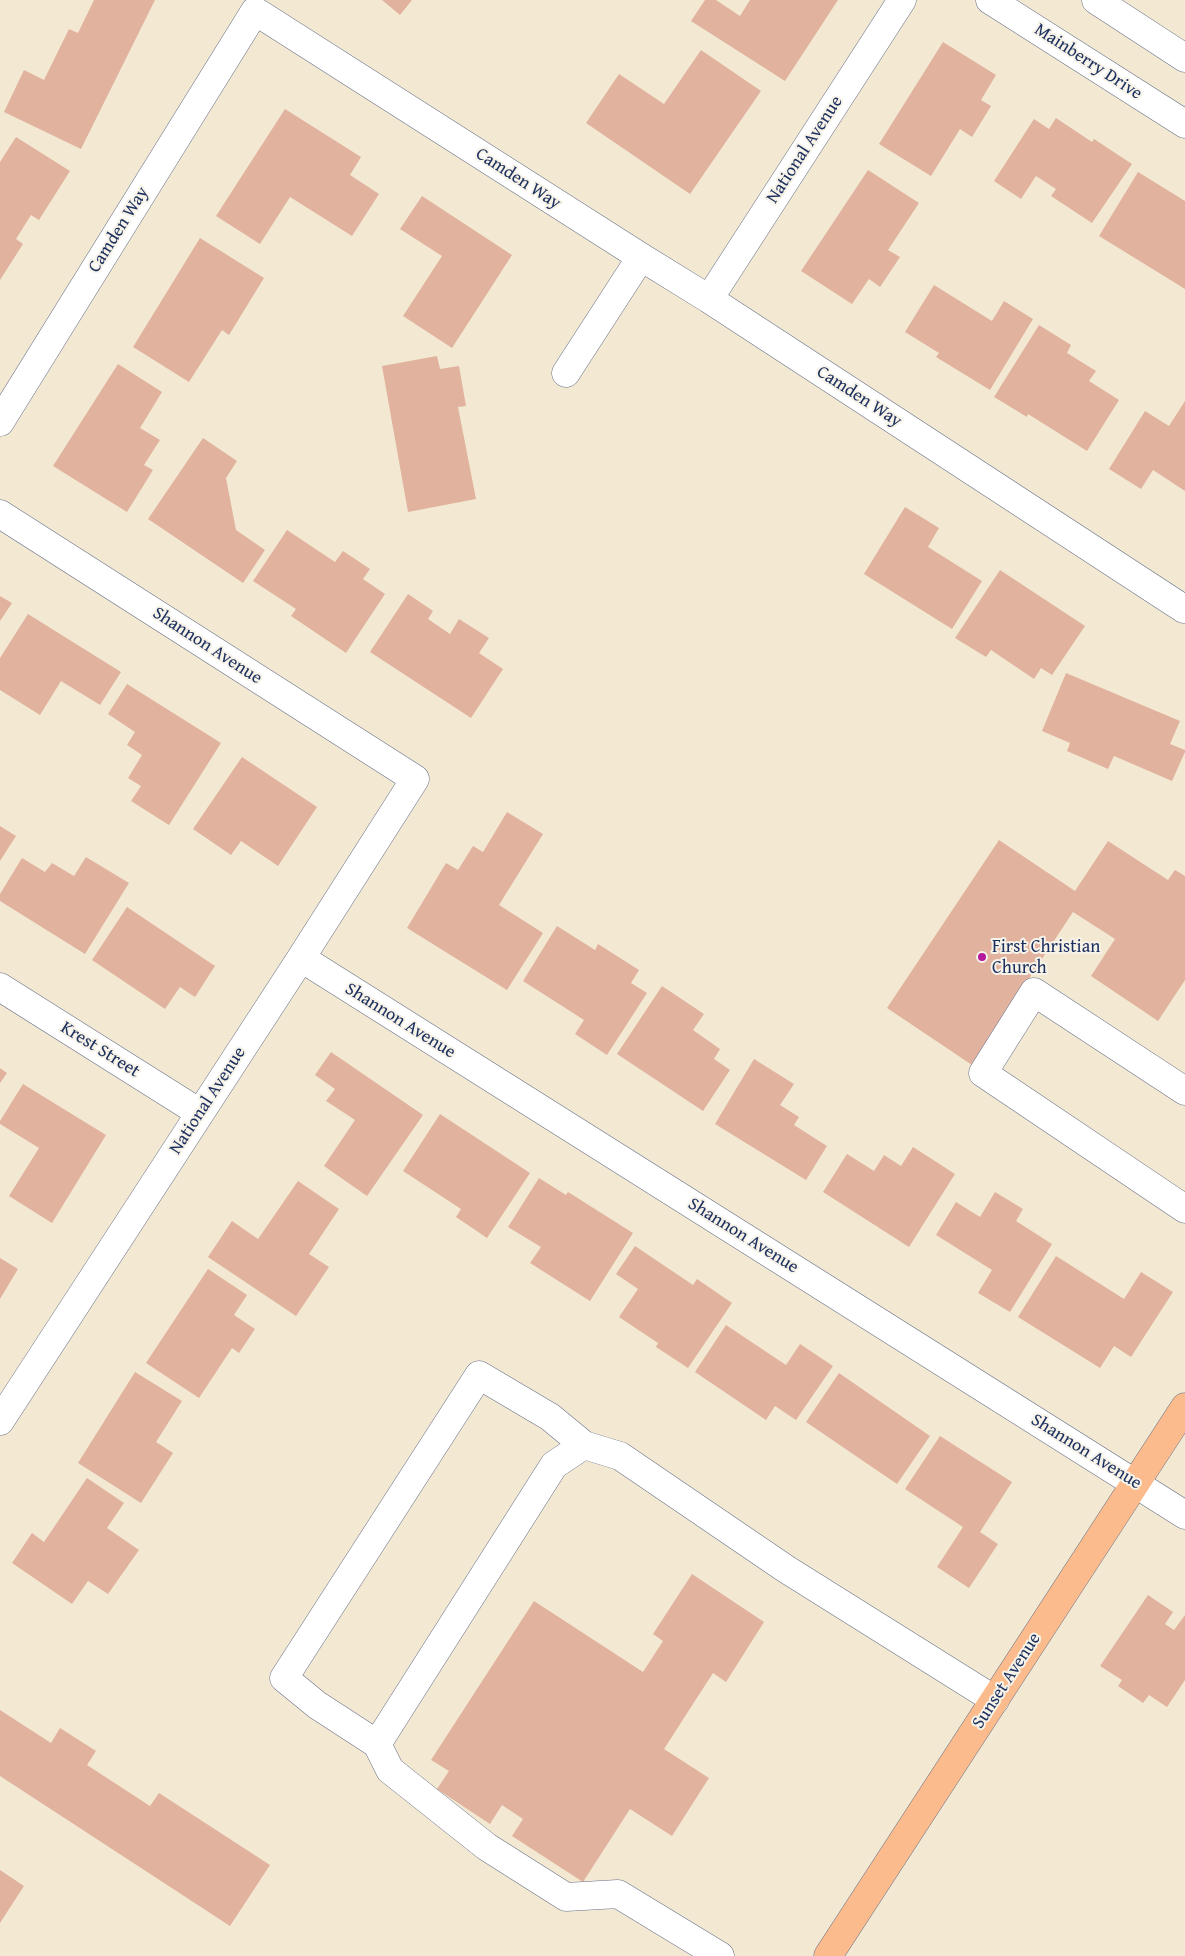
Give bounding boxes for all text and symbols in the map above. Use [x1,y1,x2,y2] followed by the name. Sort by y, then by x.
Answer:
[1030,19,1146,105] street label: Mainberry Drive
[762,92,848,208] street label: National Avenue
[471,143,565,215] street label: Camden Way
[84,183,154,277] street label: Camden Way
[812,361,906,433] street label: Camden Way
[148,603,266,689] street label: Shannon Avenue
[992,936,1100,979] place label: First Christian Church
[976,951,988,963] marker: First Christian Church
[341,978,459,1064] street label: Shannon Avenue
[56,1017,144,1083] street label: Krest Street
[165,1043,251,1159] street label: National Avenue
[684,1193,802,1279] street label: Shannon Avenue
[1027,1409,1145,1495] street label: Shannon Avenue
[968,1629,1046,1733] street label: Sunset Avenue

